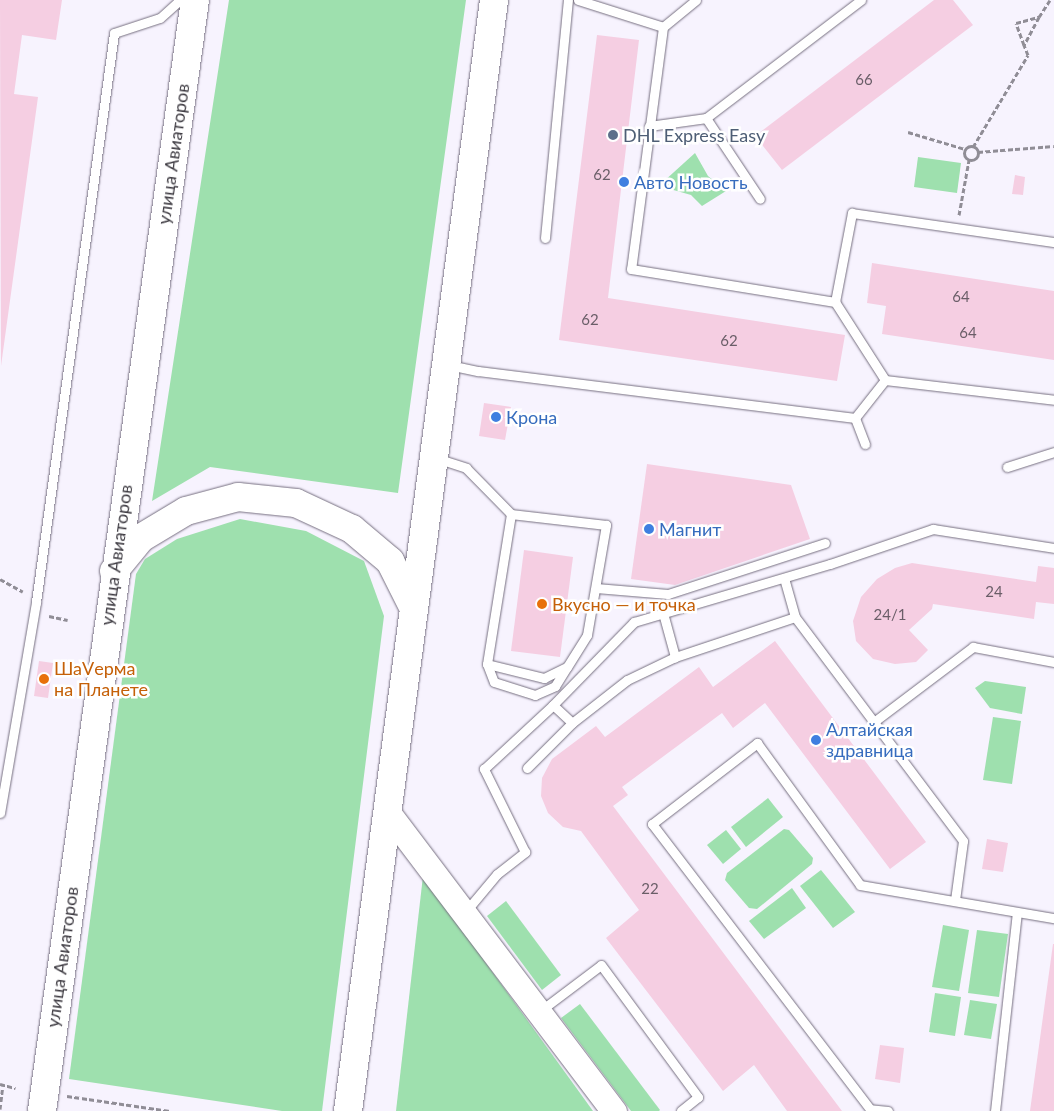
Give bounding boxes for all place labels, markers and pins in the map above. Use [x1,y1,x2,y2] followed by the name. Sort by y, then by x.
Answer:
[623,124,766,146] place label: DHL Express Easy
[607,129,619,141] marker: DHL Express Easy
[634,171,748,193] place label: Авто Новость
[618,176,630,188] marker: Авто Новость
[506,406,557,428] place label: Крона
[490,411,502,423] marker: Крона
[659,518,721,540] place label: Магнит
[643,523,655,535] marker: Магнит
[552,593,696,615] place label: Вкусно — и точка
[536,598,548,610] marker: Вкусно — и точка
[54,658,148,701] place label: ШаVерма на Планете
[38,673,50,685] marker: ШаVерма на Планете
[826,719,913,762] place label: Алтайская здравница
[810,734,822,746] marker: Алтайская здравница

